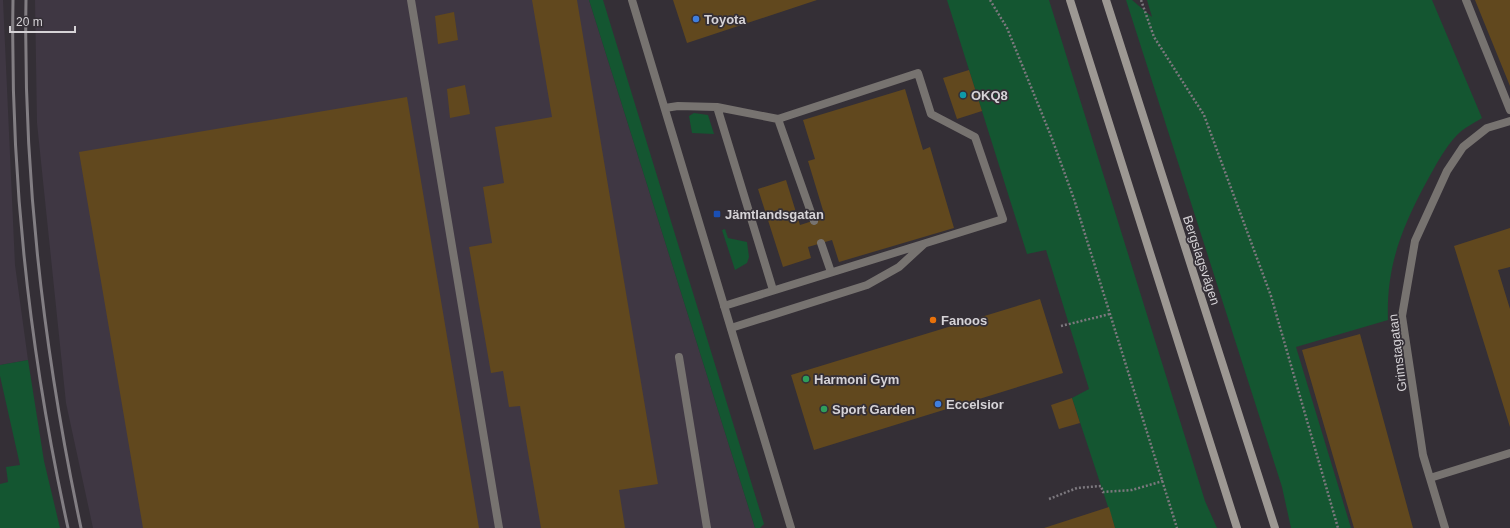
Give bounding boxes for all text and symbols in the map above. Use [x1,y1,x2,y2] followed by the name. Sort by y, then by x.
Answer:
[10,8,75,34] scale bar
[704,12,746,27] place label: Toyota
[691,14,701,24] marker: Toyota
[16,15,43,29] text: 20 m
[971,88,1008,103] place label: OKQ8
[958,90,968,100] marker: OKQ8
[725,207,824,222] place label: Jämtlandsgatan
[712,209,722,219] marker: Jämtlandsgatan
[1180,214,1223,307] street label: Bergslagsvägen
[941,313,987,328] place label: Fanoos
[1385,313,1410,393] street label: Grimstagatan
[928,315,938,325] marker: Fanoos
[814,372,899,387] place label: Harmoni Gym
[801,374,811,384] marker: Harmoni Gym
[946,397,1004,412] place label: Eccelsior
[933,399,943,409] marker: Eccelsior
[832,402,915,417] place label: Sport Garden
[819,404,829,414] marker: Sport Garden

